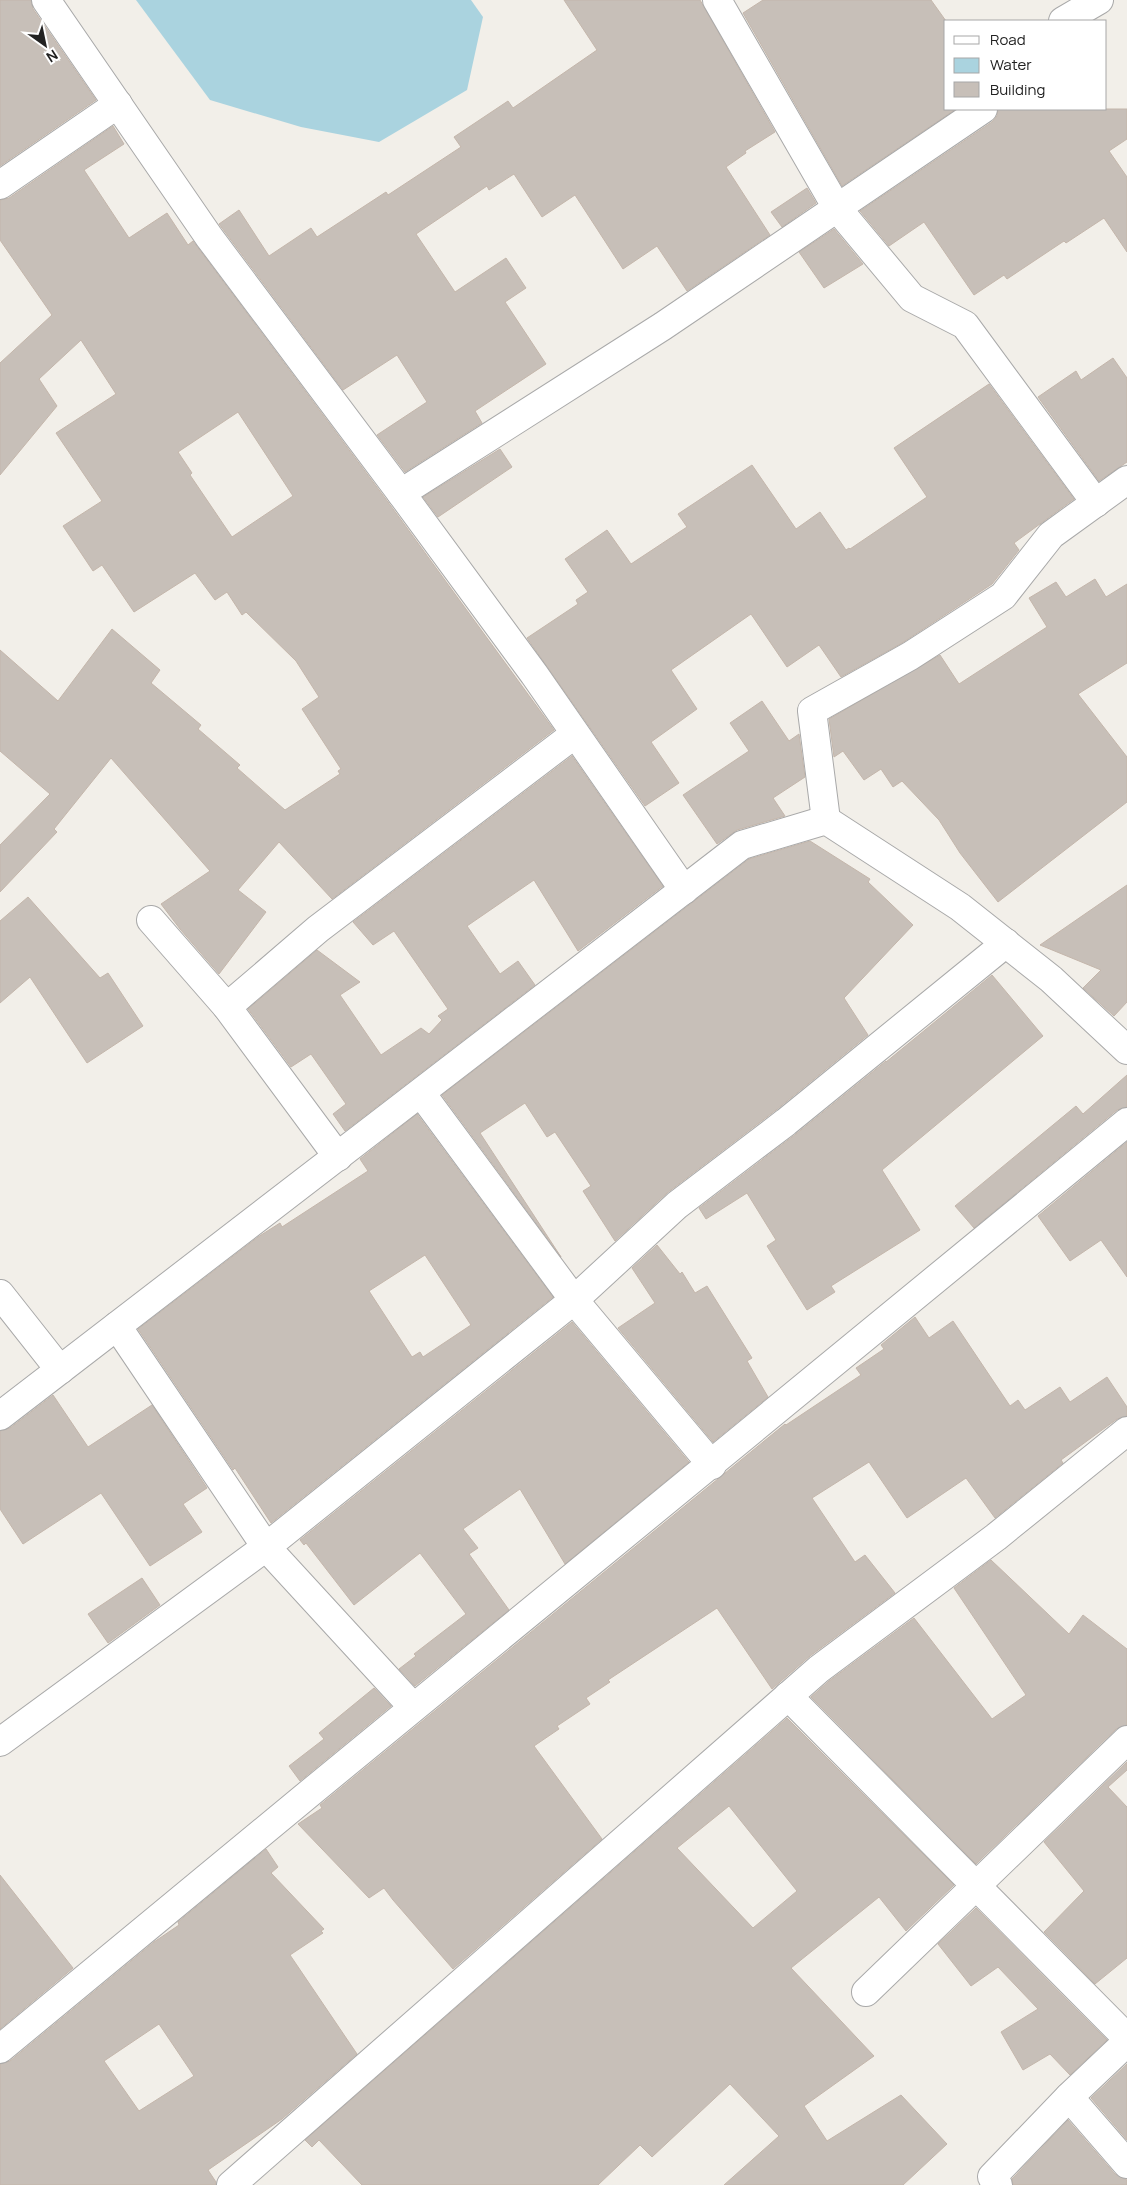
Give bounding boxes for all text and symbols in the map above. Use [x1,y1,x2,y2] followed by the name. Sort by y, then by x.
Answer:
[20,20,70,70] north arrow
[944,20,1107,110] legend
[990,29,1026,50] text: Road
[43,46,62,67] text: N
[990,54,1032,75] text: Water
[990,79,1045,100] text: Building

